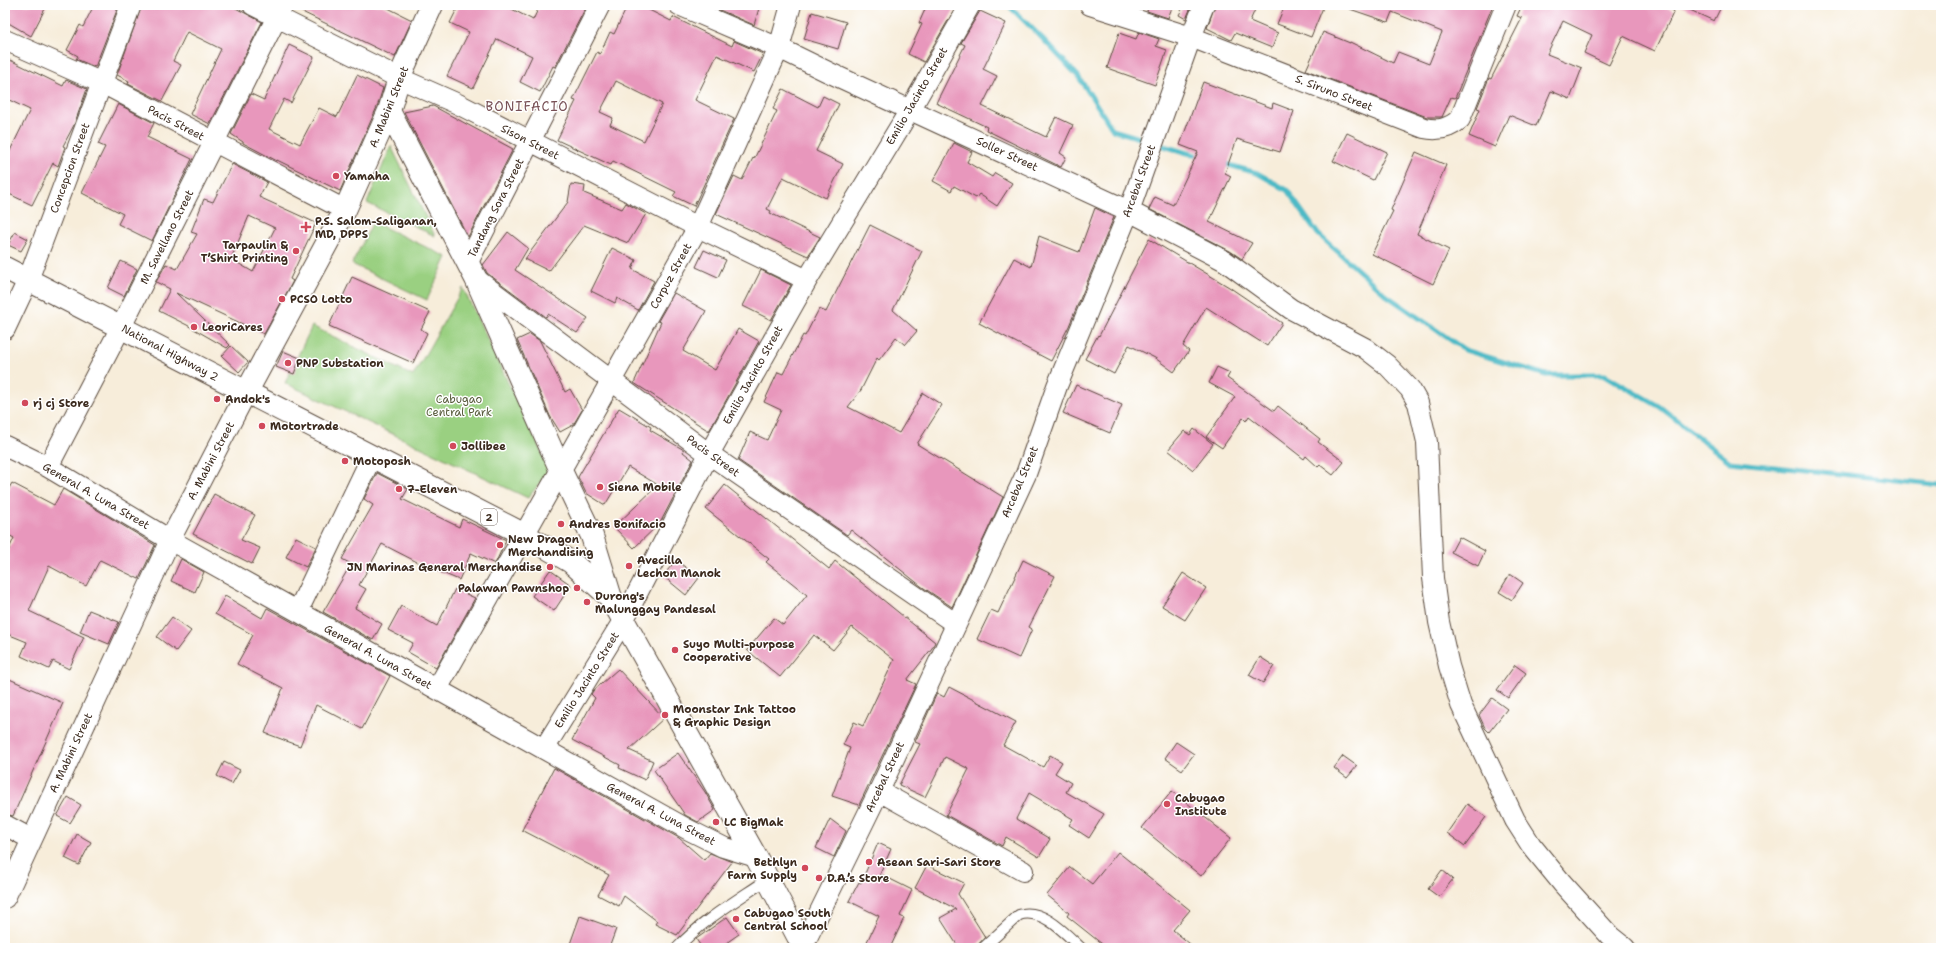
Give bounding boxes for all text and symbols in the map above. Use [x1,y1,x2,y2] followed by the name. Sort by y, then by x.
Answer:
[883,44,951,148] street label: Emilio Jacinto Street
[366,64,412,150] street label: A. Mabini Street
[1293,71,1375,115] street label: S. Siruno Street
[485,98,569,115] district label: BONIFACIO
[145,102,207,144] street label: Pacis Street
[47,121,93,215] street label: Concepcion Street
[498,121,562,163] street label: Sison Street
[974,133,1040,175] street label: Soller Street
[1119,142,1159,220] street label: Arcebal Street
[464,155,528,260] street label: Tandang Sora Street
[344,169,390,184] place label: Yamaha
[331,171,341,181] marker: Yamaha
[137,187,197,287] street label: M. Savellano Street
[315,214,437,242] place label: P.S. Salom-Saliganan, MD, DPPS
[300,221,312,233] marker: P.S. Salom-Saliganan, MD, DPPS
[201,238,288,266] place label: Tarpaulin & T’Shirt Printing
[647,240,695,312] street label: Corpuz Street
[291,246,301,256] marker: Tarpaulin & T’Shirt Printing
[290,292,352,307] place label: PCSO Lotto
[277,294,287,304] marker: PCSO Lotto
[202,320,263,335] place label: LeoriCares
[119,321,221,385] street label: National Highway 2
[189,322,199,332] marker: LeoriCares
[720,323,787,427] street label: Emilio Jacinto Street
[296,356,384,371] place label: PNP Substation
[283,358,293,368] marker: PNP Substation
[225,392,270,407] place label: Andok's
[426,392,492,420] park label: Cabugao Central Park
[212,394,222,404] marker: Andok's
[33,396,90,411] place label: rj cj Store
[20,398,30,408] marker: rj cj Store
[184,419,238,503] street label: A. Mabini Street
[270,419,339,434] place label: Motortrade
[257,421,267,431] marker: Motortrade
[683,432,743,480] street label: Pacis Street
[461,439,506,454] place label: Jollibee
[448,441,458,451] marker: Jollibee
[998,444,1042,520] street label: Arcebal Street
[353,454,411,469] place label: Motoposh
[340,456,350,466] marker: Motoposh
[40,459,152,533] street label: General A. Luna Street
[608,480,682,495] place label: Siena Mobile
[407,482,458,497] place label: 7-Eleven
[595,482,605,492] marker: Siena Mobile
[394,484,404,494] marker: 7-Eleven
[481,509,497,525] road number: 2
[569,517,666,532] place label: Andres Bonifacio
[556,519,566,529] marker: Andres Bonifacio
[508,532,593,560] place label: New Dragon Merchandising
[495,540,505,550] marker: New Dragon Merchandising
[637,553,721,581] place label: Avecilla Lechon Manok
[347,560,542,575] place label: JN Marinas General Merchandise
[624,561,634,571] marker: Avecilla Lechon Manok
[545,562,555,572] marker: JN Marinas General Merchandise
[458,581,569,596] place label: Palawan Pawnshop
[572,583,582,593] marker: Palawan Pawnshop
[595,589,716,617] place label: Durong's Malunggay Pandesal
[582,597,592,607] marker: Durong's Malunggay Pandesal
[321,621,435,693] street label: General A. Luna Street
[551,629,623,731] street label: Emilio Jacinto Street
[683,637,795,665] place label: Suyo Multi-purpose Cooperative
[670,645,680,655] marker: Suyo Multi-purpose Cooperative
[673,702,796,730] place label: Moonstar Ink Tattoo & Graphic Design
[46,710,96,795] street label: A. Mabini Street
[660,710,670,720] marker: Moonstar Ink Tattoo & Graphic Design
[862,739,908,815] street label: Arcebal Street
[604,779,718,849] street label: General A. Luna Street
[1175,791,1227,819] place label: Cabugao Institute
[1162,799,1172,809] marker: Cabugao Institute
[724,815,784,830] place label: LC BigMak
[711,817,721,827] marker: LC BigMak
[727,855,798,883] place label: Bethlyn Farm Supply
[877,855,1002,870] place label: Asean Sari-Sari Store
[864,857,874,867] marker: Asean Sari-Sari Store
[800,863,810,873] marker: Bethlyn Farm Supply
[827,871,890,886] place label: D.A.’s Store
[814,873,824,883] marker: D.A.’s Store
[744,906,831,934] place label: Cabugao South Central School
[731,914,741,924] marker: Cabugao South Central School

